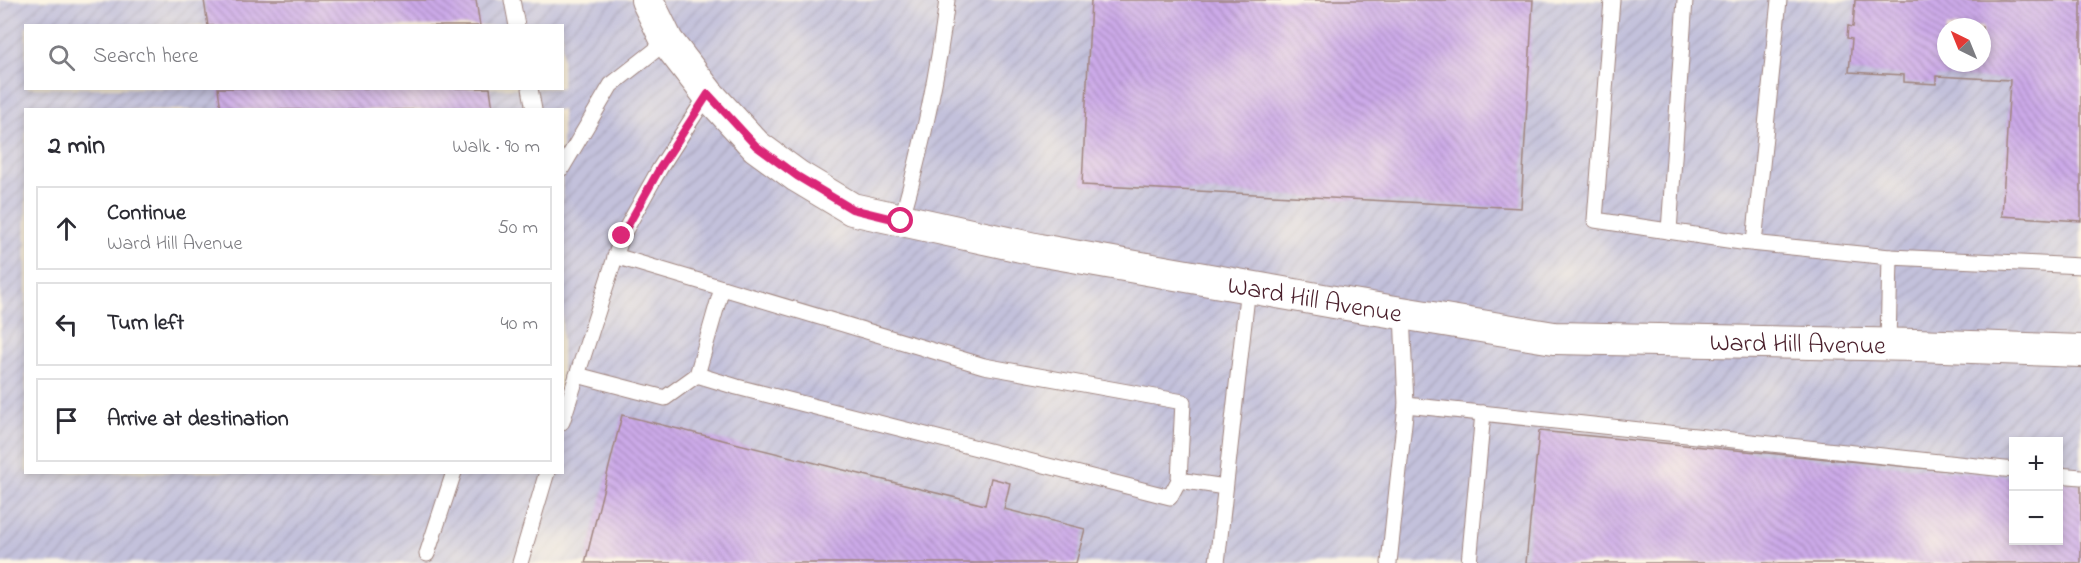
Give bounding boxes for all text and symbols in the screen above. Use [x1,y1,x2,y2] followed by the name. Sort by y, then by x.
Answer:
[1937,18,1991,72] north arrow
[24,24,564,90] search box
[45,41,78,74] icon: search
[93,41,198,73] text: Search here
[48,128,105,166] text: 2 min
[452,133,540,162] text: Walk · 90 m
[107,198,186,230] text: Continue
[887,207,913,233] route start
[50,212,83,245] icon: ahead
[497,214,538,243] text: 50 m
[608,222,634,248] route end
[107,230,242,259] text: Ward Hill Avenue
[1224,268,1405,335] street label: Ward Hill Avenue
[50,308,83,341] icon: left
[107,308,184,340] text: Turn left
[501,310,538,339] text: 40 m
[1709,325,1886,366] street label: Ward Hill Avenue
[50,404,83,437] icon: arrive
[107,404,289,436] text: Arrive at destination
[2009,437,2063,545] map controls
[2009,437,2063,491] button: +
[2009,491,2063,545] button: −

